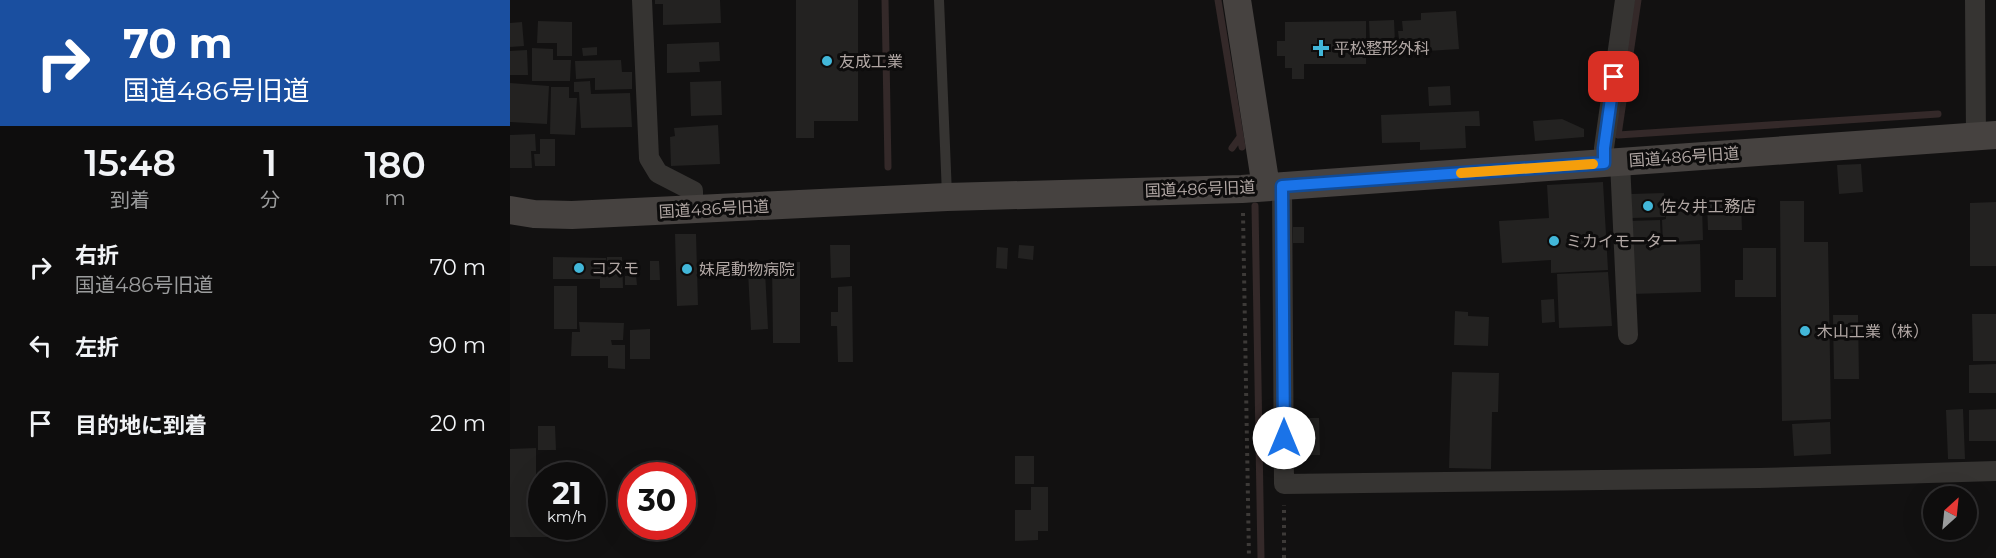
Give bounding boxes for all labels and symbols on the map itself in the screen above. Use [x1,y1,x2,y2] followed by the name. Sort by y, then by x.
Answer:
[1312,39,1330,57] marker: 平松整形外科
[1334,39,1430,58] place label: 平松整形外科
[1588,51,1639,102] pin
[839,52,903,71] place label: 友成工業
[820,54,834,68] marker: 友成工業
[1628,144,1740,170] street label: 国道486号旧道
[1144,178,1256,200] street label: 国道486号旧道
[658,197,770,221] street label: 国道486号旧道
[1660,197,1756,216] place label: 佐々井工務店
[1641,199,1655,213] marker: 佐々井工務店
[1566,232,1678,251] place label: ミカイモーター
[1547,234,1561,248] marker: ミカイモーター
[591,259,639,278] place label: コスモ
[699,260,795,279] place label: 妹尾動物病院
[572,261,586,275] marker: コスモ
[680,262,694,276] marker: 妹尾動物病院
[1817,322,1929,341] place label: 木山工業（株）
[1798,324,1812,338] marker: 木山工業（株）
[1252,406,1316,470] position arrow
[618,462,696,540] speed limit sign: 30
[1923,486,1977,540] north arrow

